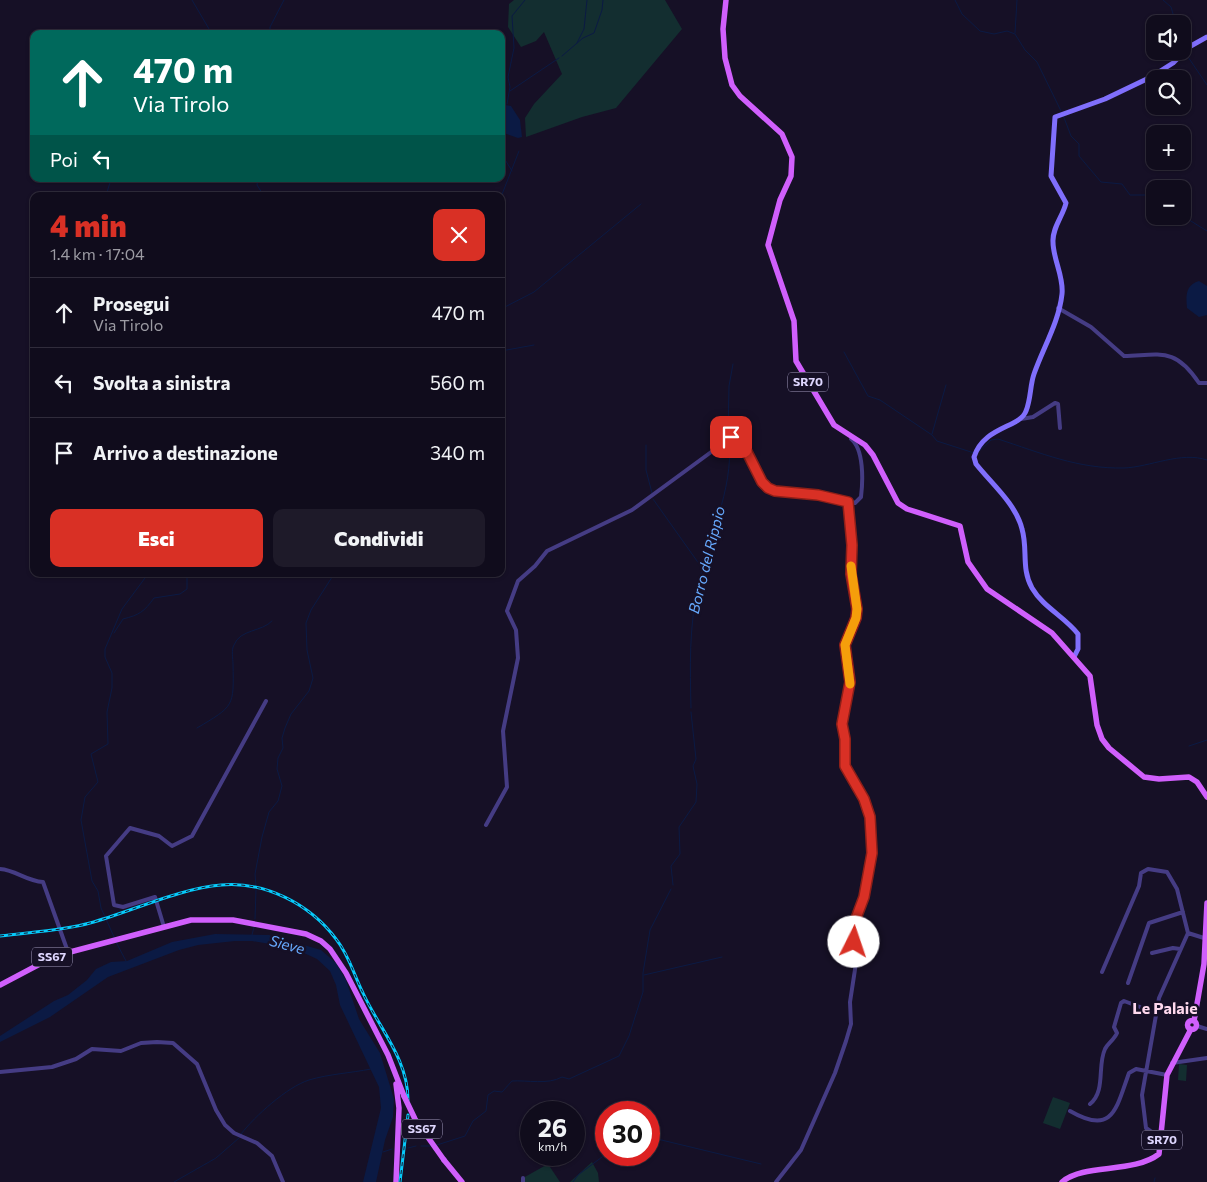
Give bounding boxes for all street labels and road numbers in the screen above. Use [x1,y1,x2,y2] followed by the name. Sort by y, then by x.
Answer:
[788,372,828,392] road number: SR70
[32,948,72,966] road number: SS67
[402,1120,442,1138] road number: SS67
[1142,1130,1182,1150] road number: SR70

